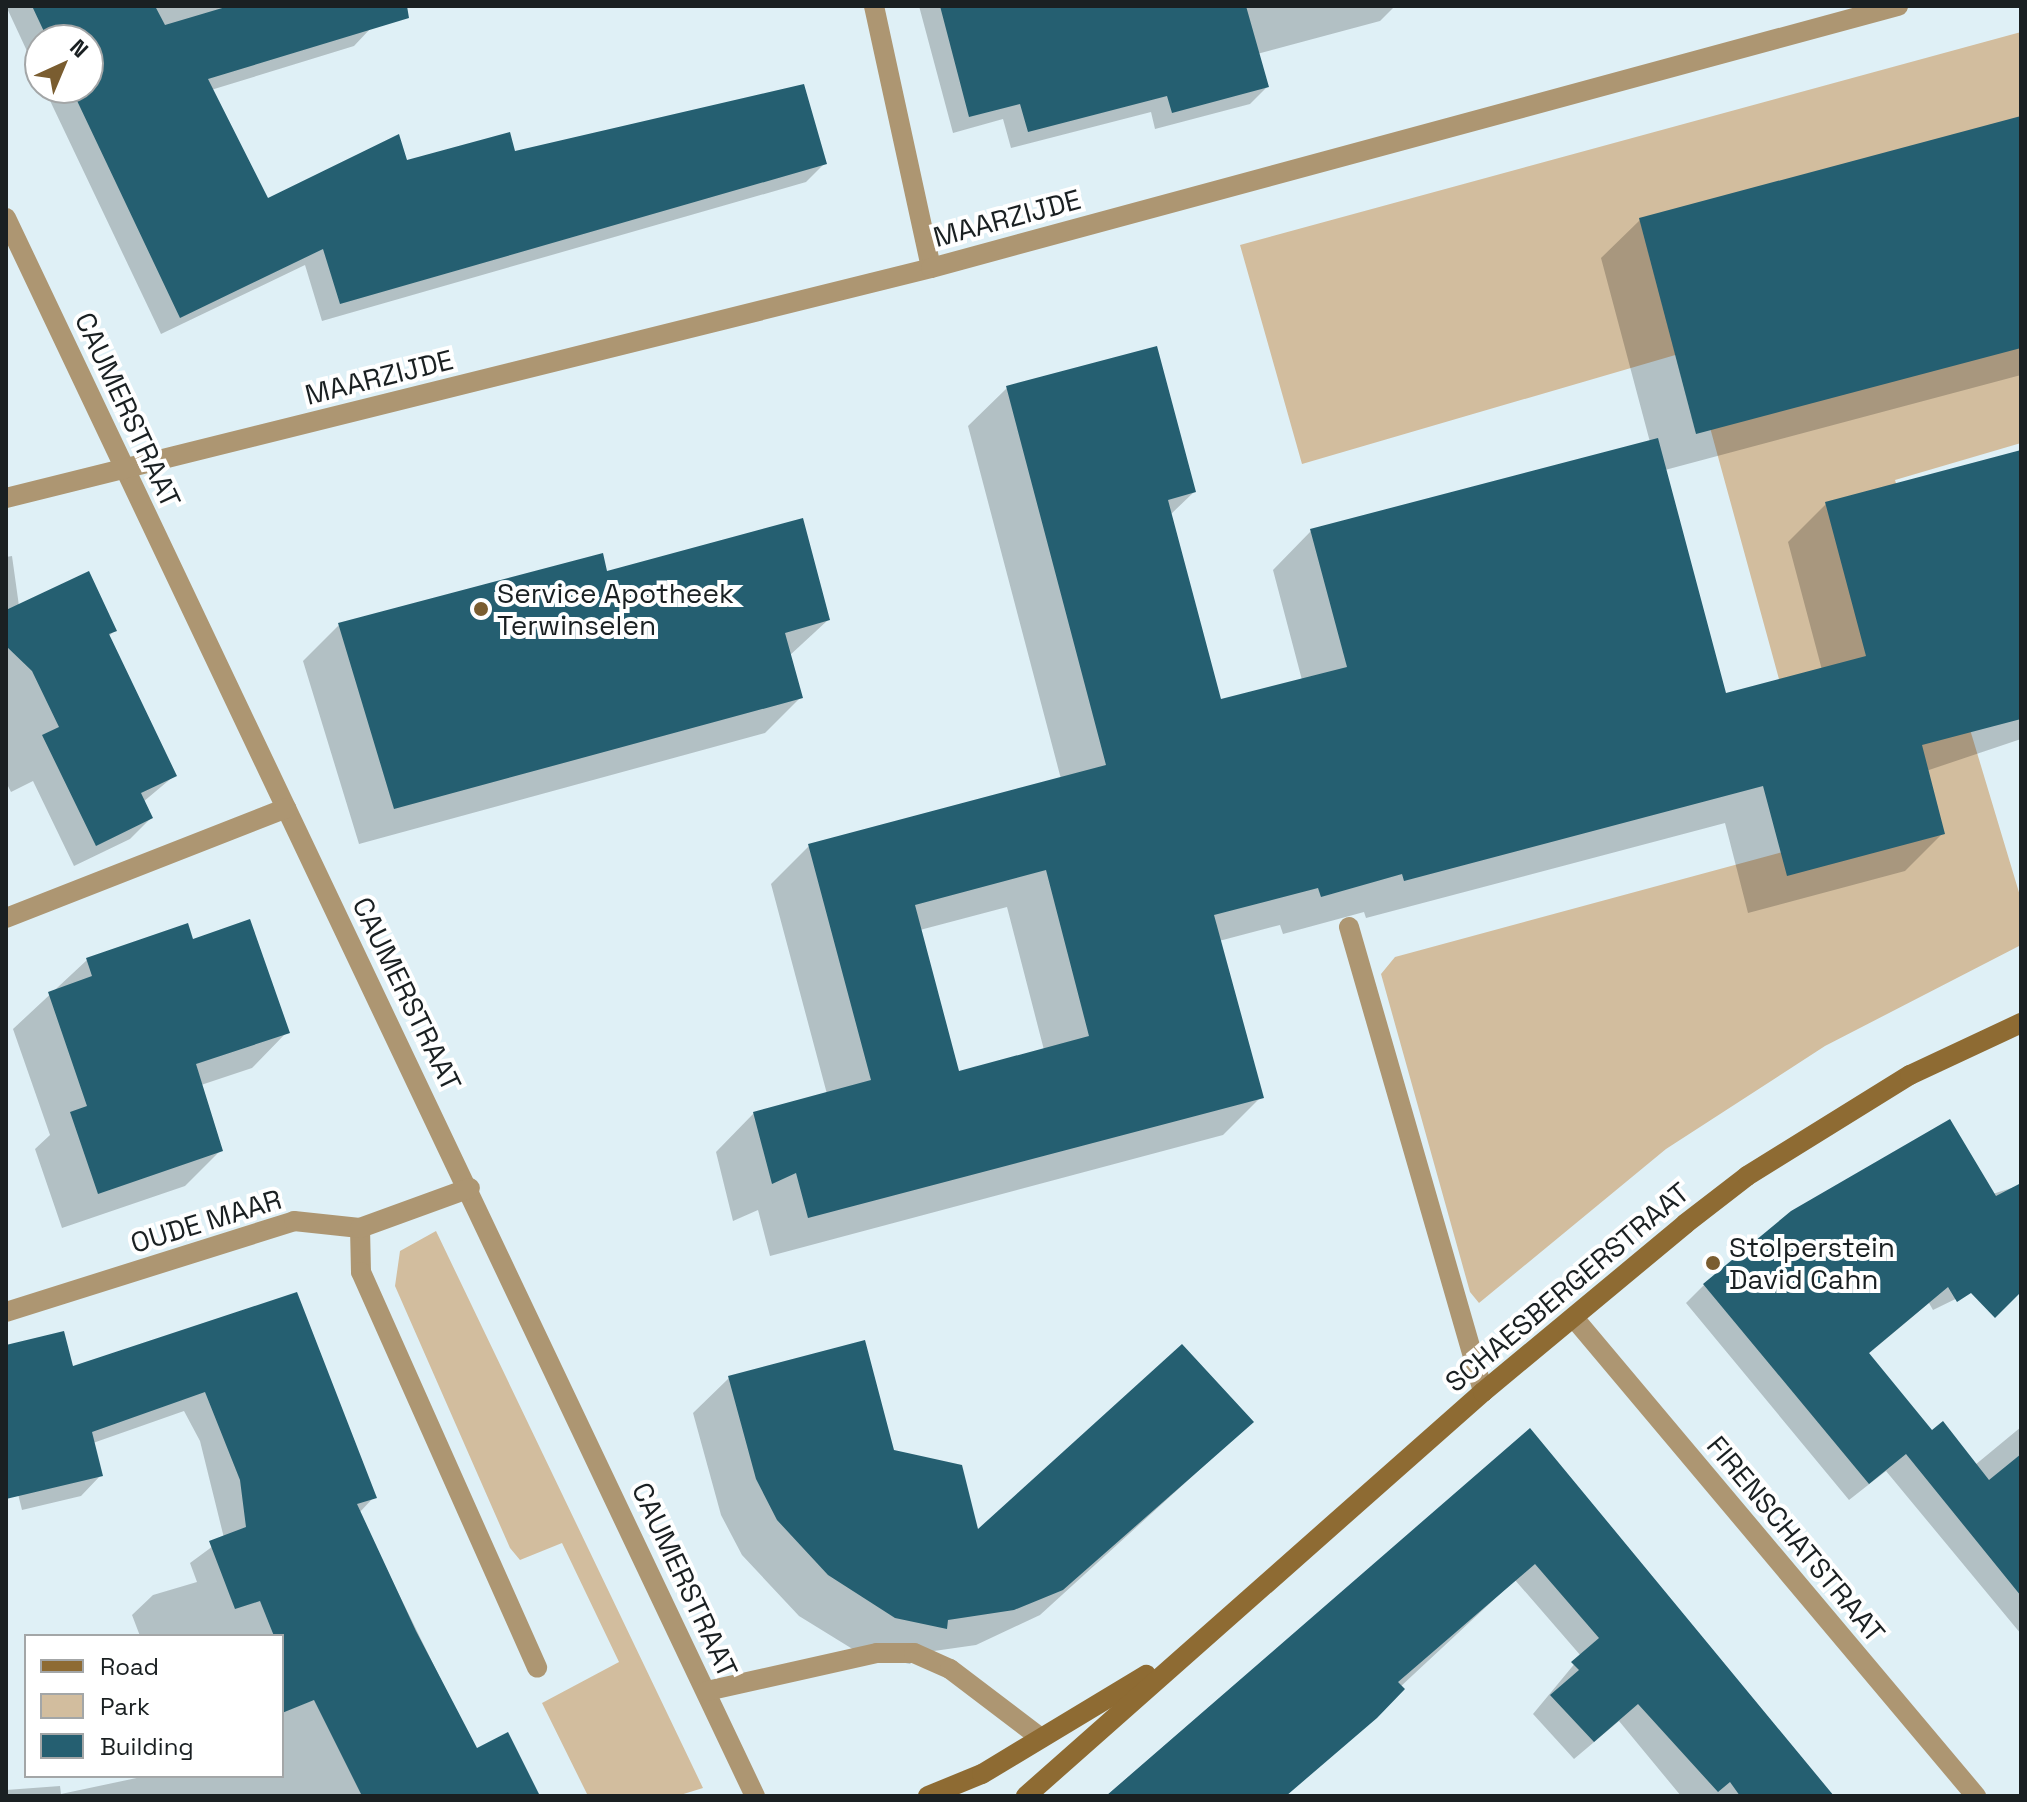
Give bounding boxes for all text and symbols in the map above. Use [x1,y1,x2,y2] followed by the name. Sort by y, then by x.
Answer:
[24,24,104,104] north arrow
[64,33,94,63] text: N
[930,182,1084,254] street label: MAARZIJDE
[68,307,188,513] street label: CAUMERSTRAAT
[302,342,456,412] street label: MAARZIJDE
[497,576,734,642] place label: Service Apotheek Terwinselen
[472,600,490,618] marker: Service Apotheek Terwinselen
[346,892,468,1096] street label: CAUMERSTRAAT
[1438,1175,1696,1399] street label: SCHAESBERGERSTRAAT
[126,1182,286,1260] street label: OUDE MAAR
[1729,1230,1895,1296] place label: Stolperstein David Cahn
[1704,1254,1722,1272] marker: Stolperstein David Cahn
[1700,1429,1892,1649] street label: FIRENSCHATSTRAAT
[625,1477,745,1683] street label: CAUMERSTRAAT
[24,1634,284,1778] legend
[100,1651,159,1682] text: Road
[100,1691,150,1722] text: Park
[100,1731,194,1762] text: Building

